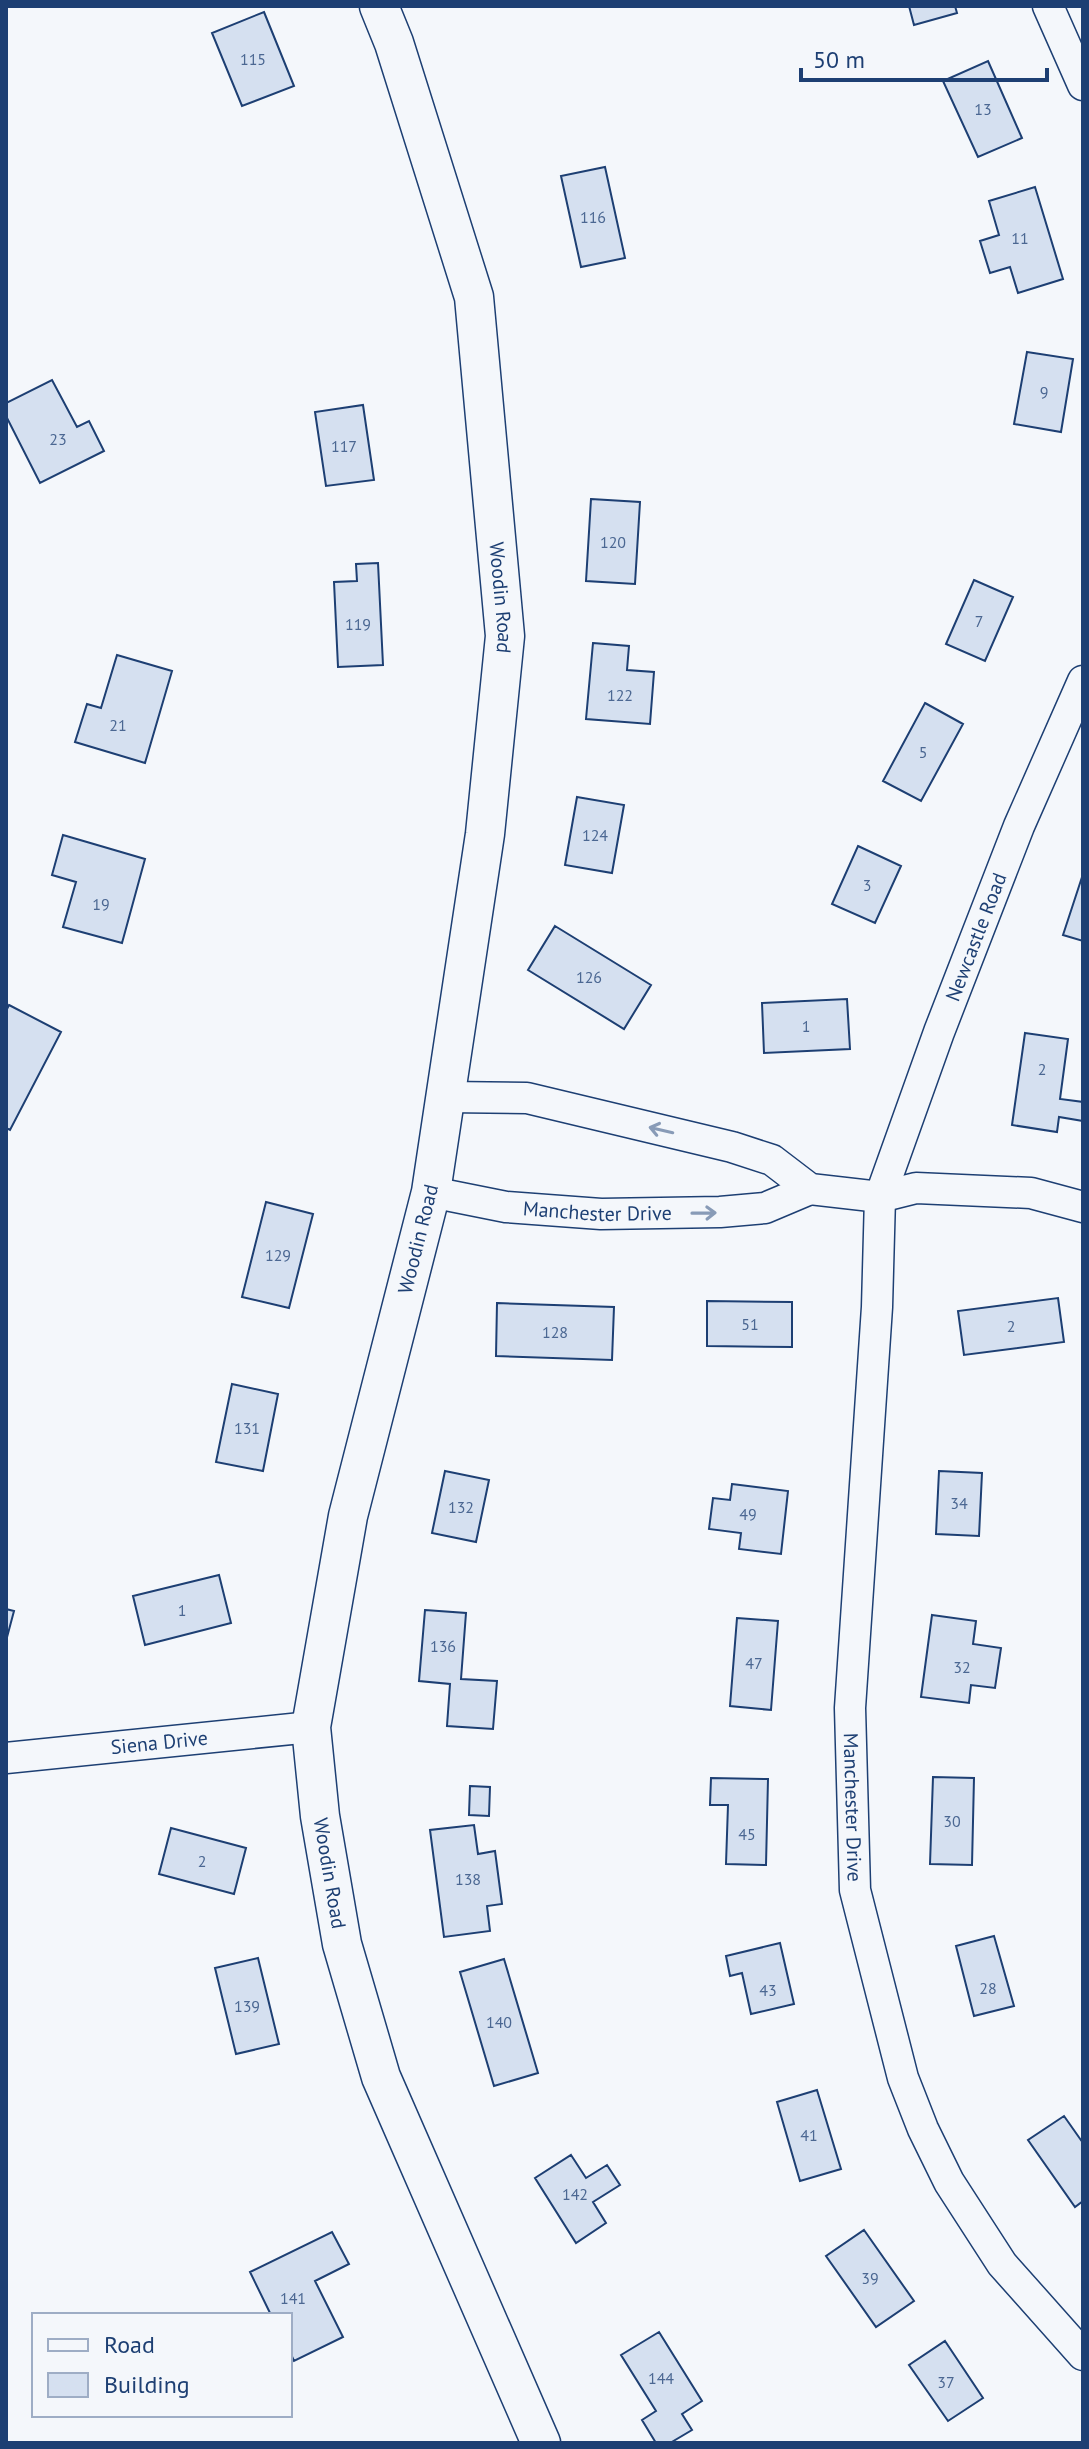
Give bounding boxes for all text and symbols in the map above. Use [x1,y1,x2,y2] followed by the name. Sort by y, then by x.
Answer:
[801,32,1047,82] scale bar
[813,44,865,75] text: 50 m
[240,49,266,69] house number: 115
[974,99,992,119] house number: 13
[580,207,606,227] house number: 116
[1011,228,1029,248] house number: 11
[1040,382,1048,402] house number: 9
[49,429,67,449] house number: 23
[331,436,357,456] house number: 117
[600,532,626,552] house number: 120
[483,541,518,655] street label: Woodin Road
[975,611,983,631] house number: 7
[345,614,371,634] house number: 119
[607,685,633,705] house number: 122
[109,715,127,735] house number: 21
[919,742,927,762] house number: 5
[582,825,608,845] house number: 124
[940,869,1012,1005] street label: Newcastle Road
[863,875,871,895] house number: 3
[92,894,110,914] house number: 19
[576,967,602,987] house number: 126
[802,1016,810,1036] house number: 1
[1038,1059,1046,1079] house number: 2
[649,1122,675,1137] one-way arrow
[392,1182,444,1296] street label: Woodin Road
[522,1195,672,1227] street label: Manchester Drive
[690,1205,717,1221] one-way arrow
[265,1245,291,1265] house number: 129
[741,1314,759,1334] house number: 51
[1007,1316,1015,1336] house number: 2
[542,1322,568,1342] house number: 128
[234,1418,260,1438] house number: 131
[950,1493,968,1513] house number: 34
[448,1497,474,1517] house number: 132
[739,1504,757,1524] house number: 49
[178,1600,186,1620] house number: 1
[430,1636,456,1656] house number: 136
[745,1653,763,1673] house number: 47
[953,1657,971,1677] house number: 32
[110,1725,209,1760] street label: Siena Drive
[838,1732,868,1882] street label: Manchester Drive
[943,1811,961,1831] house number: 30
[308,1816,352,1931] street label: Woodin Road
[738,1824,756,1844] house number: 45
[198,1851,206,1871] house number: 2
[455,1869,481,1889] house number: 138
[979,1978,997,1998] house number: 28
[759,1980,777,2000] house number: 43
[234,1996,260,2016] house number: 139
[486,2012,512,2032] house number: 140
[800,2125,818,2145] house number: 41
[562,2184,588,2204] house number: 142
[861,2268,879,2288] house number: 39
[280,2288,306,2308] house number: 141
[32,2313,292,2417] legend
[104,2329,155,2360] text: Road
[648,2368,674,2388] house number: 144
[104,2369,190,2400] text: Building
[937,2372,955,2392] house number: 37

